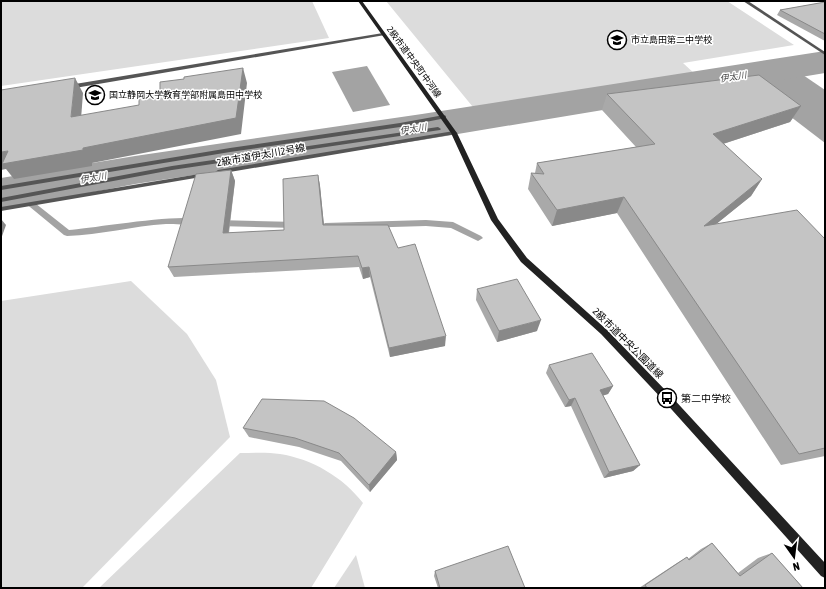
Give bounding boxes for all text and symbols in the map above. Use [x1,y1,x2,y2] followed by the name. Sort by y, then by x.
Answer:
[385,25,444,100] street label: 2級市道中央町中河線
[606,29,628,51] school or university icon: 市立島田第二中学校
[631,35,712,45] place label: 市立島田第二中学校
[719,70,748,84] water label: 伊太川
[84,84,106,106] school or university icon: 国立静岡大学教育学部附属島田中学校
[109,90,262,100] place label: 国立静岡大学教育学部附属島田中学校
[399,122,428,136] water label: 伊太川
[216,142,306,168] street label: 2級市道伊太川2号線
[79,171,108,185] water label: 伊太川
[591,306,665,380] street label: 2級市道中央公園道線
[656,387,678,409] bus stop icon: 第二中学校
[681,393,731,404] place label: 第二中学校
[774,537,814,577] north arrow
[792,560,801,573] text: N

